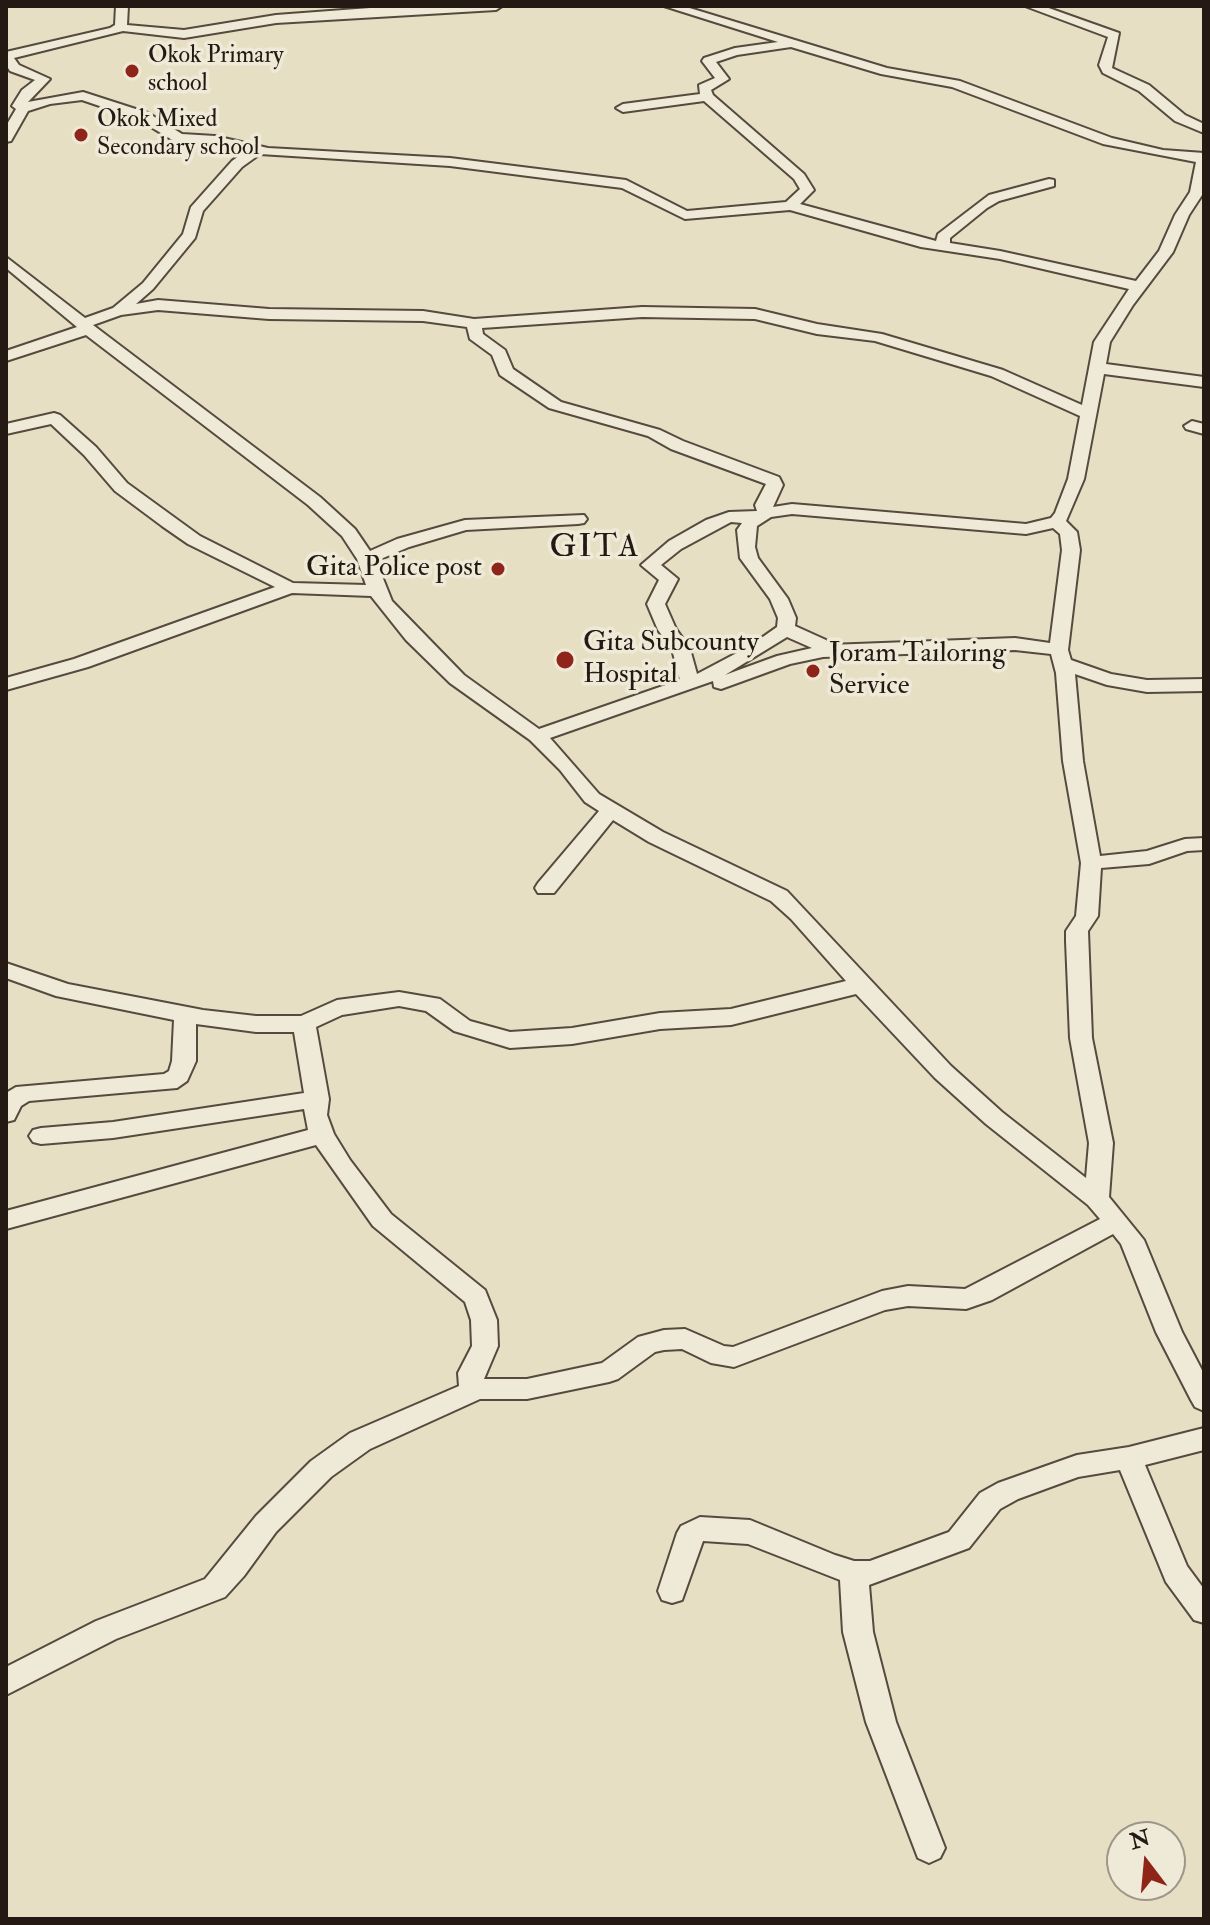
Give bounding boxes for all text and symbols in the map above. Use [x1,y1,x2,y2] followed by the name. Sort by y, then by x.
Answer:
[148,43,284,99] place label: Okok Primary school
[123,62,141,80] marker: Okok Primary school
[97,107,260,163] place label: Okok Mixed Secondary school
[72,126,90,144] marker: Okok Mixed Secondary school
[550,530,640,568] district label: GITA
[306,552,482,586] place label: Gita Police post
[489,560,507,578] marker: Gita Police post
[583,627,759,693] place label: Gita Subcounty Hospital
[829,638,1006,704] place label: Joram Tailoring Service
[554,649,576,671] marker: Gita Subcounty Hospital
[804,662,822,680] marker: Joram Tailoring Service
[1106,1821,1186,1901] north arrow
[1127,1824,1153,1856] text: N

